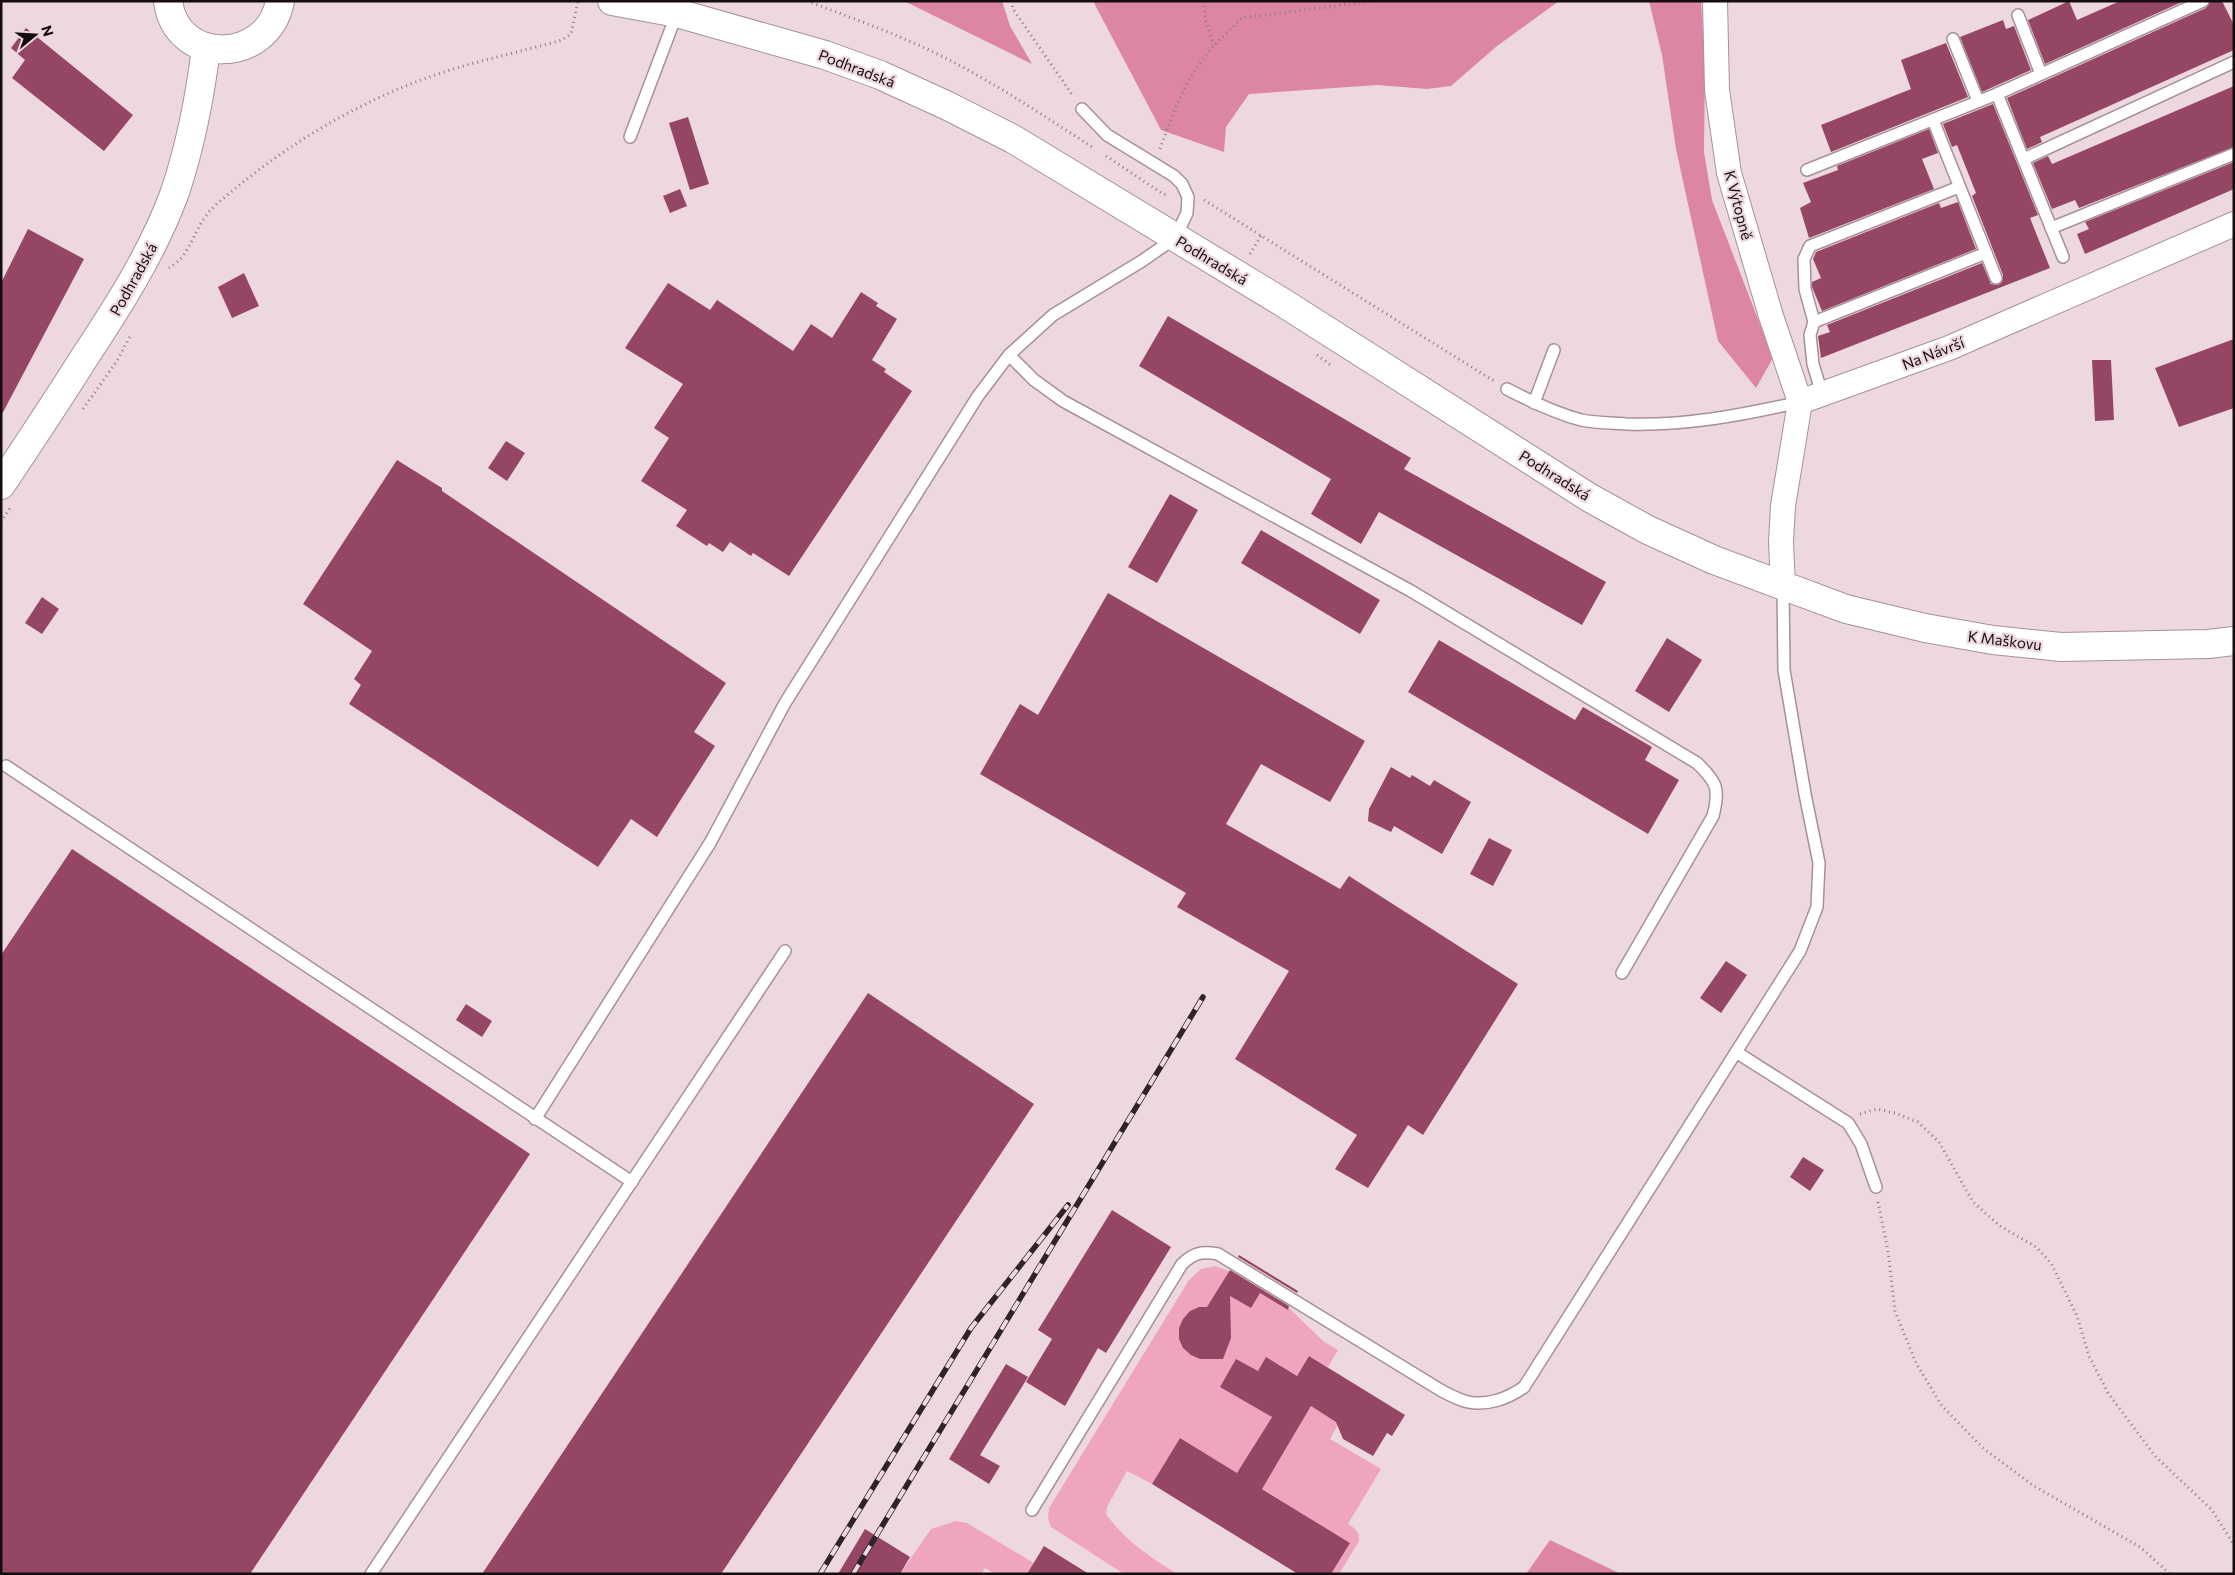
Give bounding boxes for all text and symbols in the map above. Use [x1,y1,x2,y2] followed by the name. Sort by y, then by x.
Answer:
[10,10,60,60] north arrow
[38,23,58,38] text: N
[816,45,898,91] street label: Podhradská
[1721,168,1757,242] street label: K Výtopně
[1173,232,1251,288] street label: Podhradská
[106,239,160,319] street label: Podhradská
[1899,333,1968,373] street label: Na Návrší
[1516,446,1594,504] street label: Podhradská
[1967,627,2043,653] street label: K Maškovu

